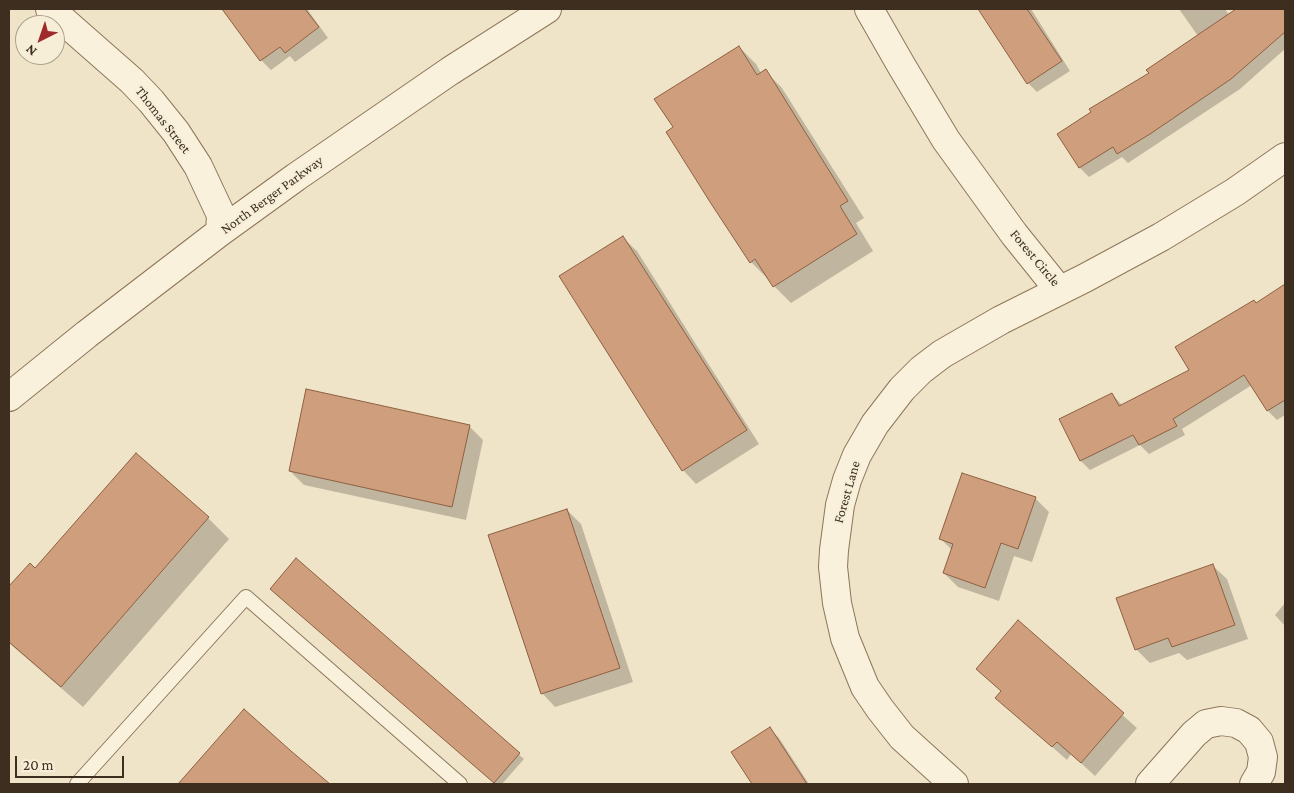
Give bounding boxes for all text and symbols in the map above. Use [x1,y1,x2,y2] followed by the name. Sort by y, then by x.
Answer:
[15,15,65,65] north arrow
[22,41,40,60] text: N
[132,83,194,157] street label: Thomas Street
[217,152,327,238] street label: North Berger Parkway
[1006,226,1064,290] street label: Forest Circle
[830,459,864,525] street label: Forest Lane
[18,746,126,778] scale bar
[23,757,54,773] text: 20 m

